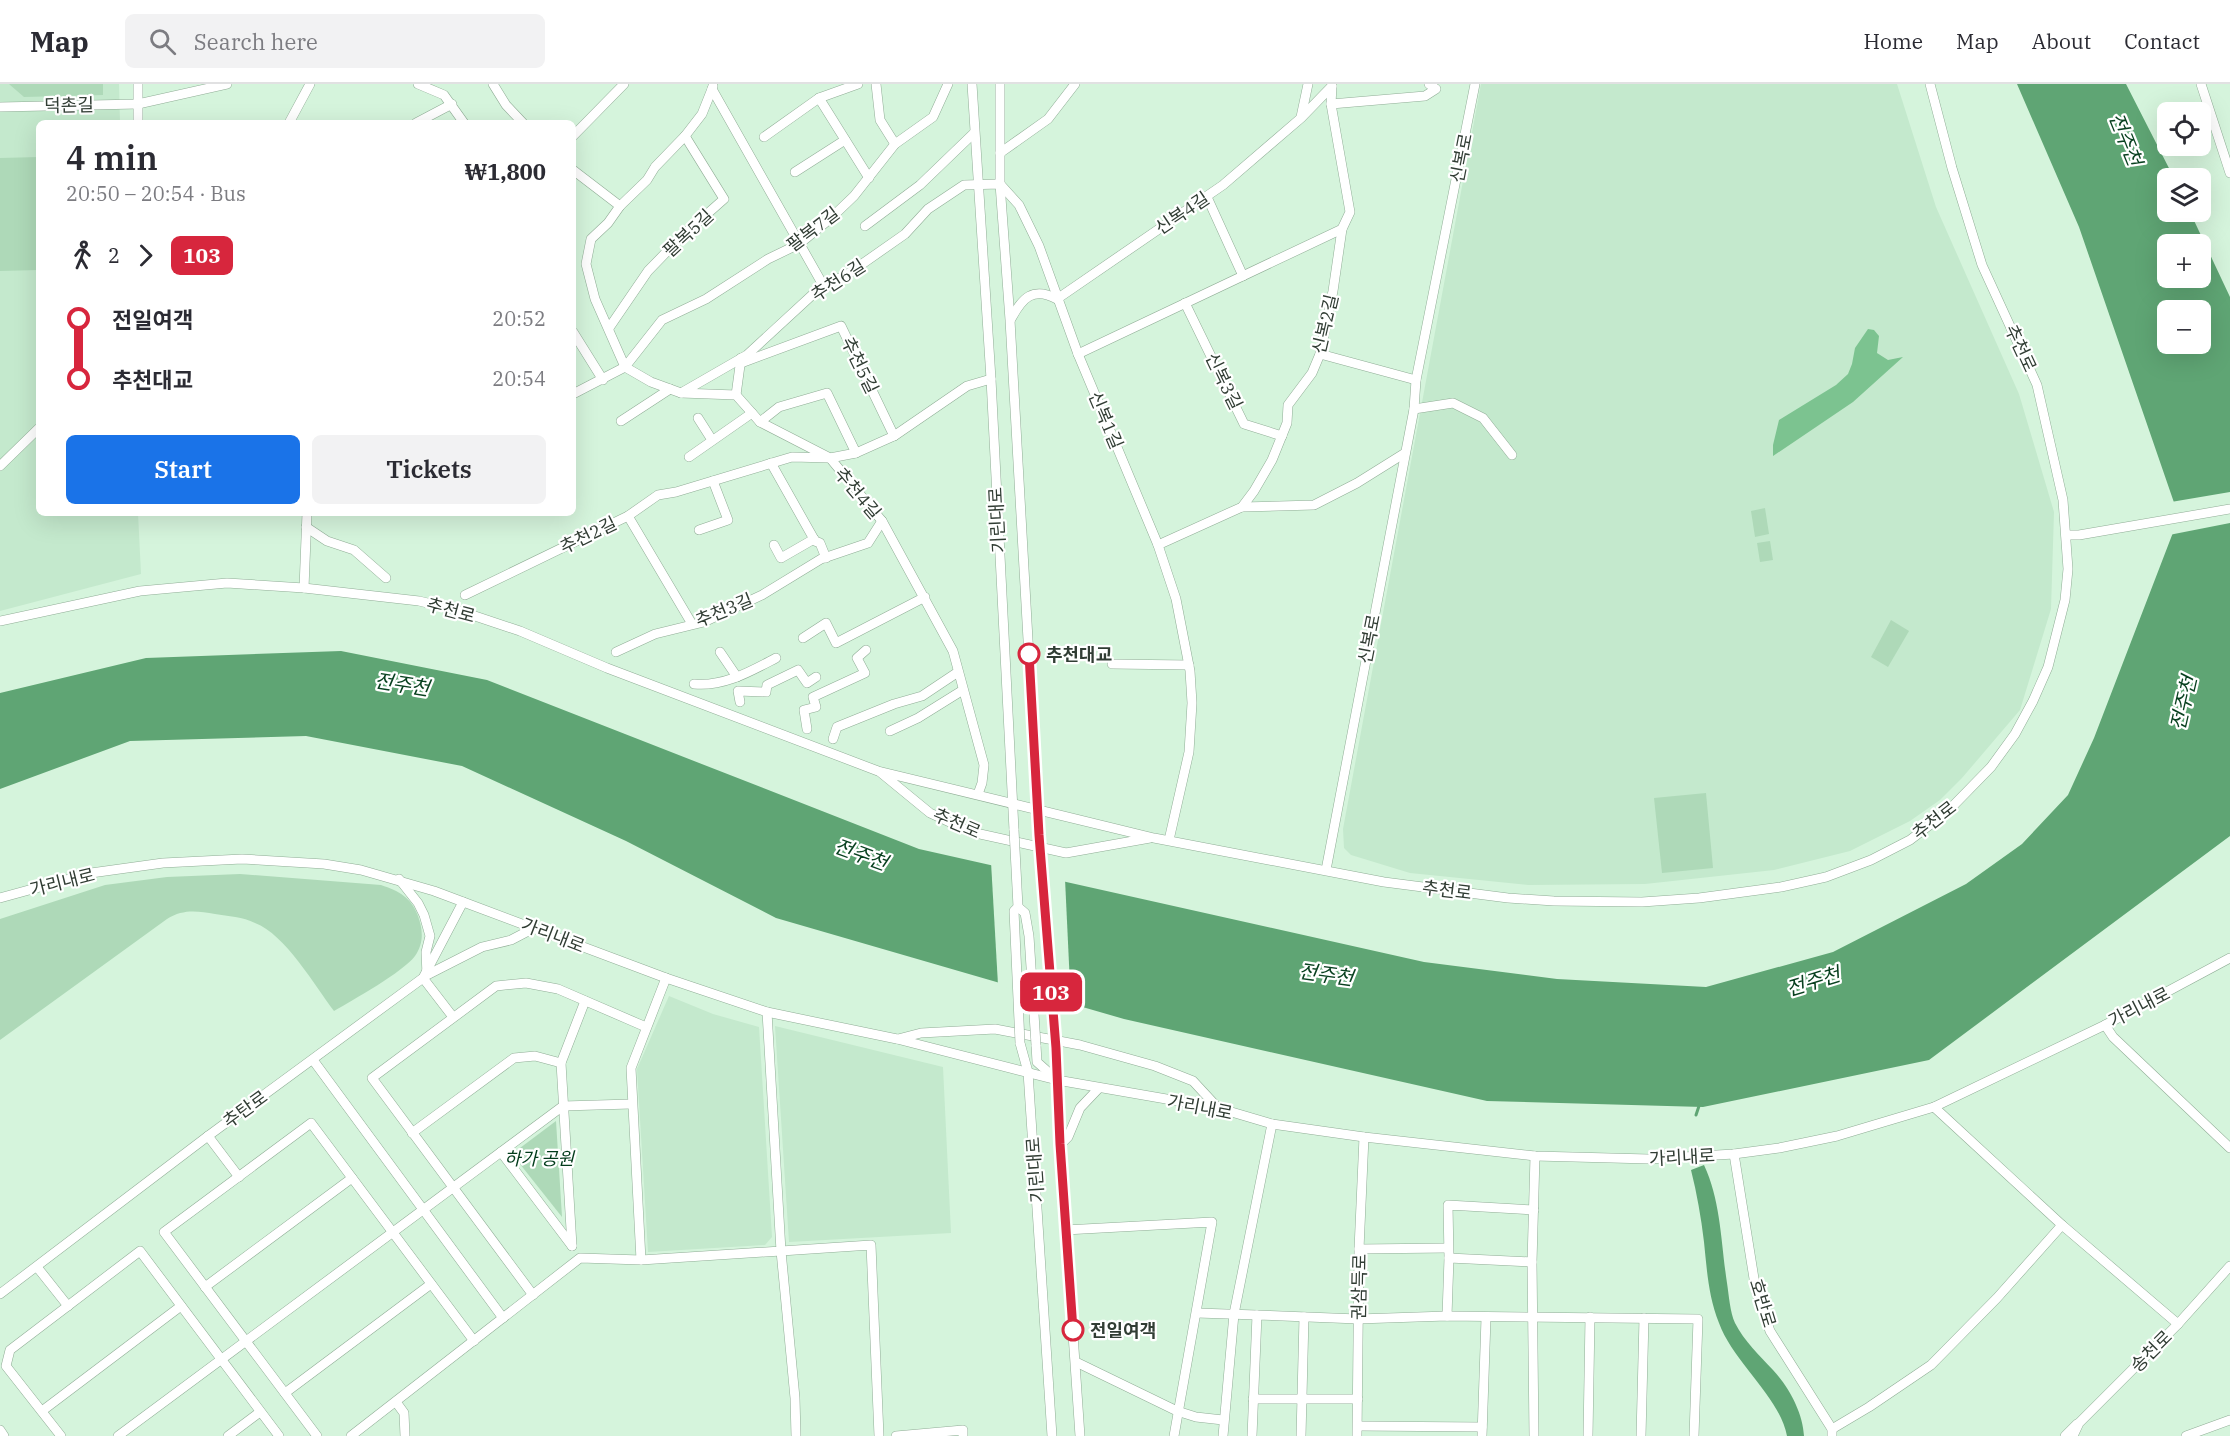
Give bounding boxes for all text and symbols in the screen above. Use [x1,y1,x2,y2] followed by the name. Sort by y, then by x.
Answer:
[125,14,545,68] search box
[30,23,89,60] text: Map
[146,25,179,58] icon: search
[194,27,318,56] text: Search here
[1863,27,1923,55] text: Home
[1956,27,1999,55] text: Map
[2032,27,2091,55] text: About
[2124,27,2200,55] text: Contact
[44,93,94,117] street label: 덕촌길
[2157,102,2211,354] map controls
[2157,102,2211,156] button: locate
[2103,108,2150,172] water label: 전주천
[1445,131,1477,185] street label: 신복로
[66,136,158,179] text: 4 min
[464,157,546,186] text: ₩1,800
[2157,168,2211,222] button: layers
[66,180,246,207] text: 20:50 – 20:54 · Bus
[1150,187,1214,239] street label: 신복4길
[782,202,844,256] street label: 팔복7길
[658,204,718,262] street label: 팔복5길
[2157,234,2211,288] button: +
[66,239,99,272] icon: walk
[129,239,162,272] icon: forward
[183,241,221,269] text: 103
[108,242,120,269] text: 2
[806,254,870,306] street label: 추천6길
[1307,292,1343,356] street label: 신복2길
[2157,300,2211,354] button: −
[112,305,193,334] text: 전일여객
[492,305,546,332] text: 20:52
[2000,321,2042,375] street label: 추천로
[836,333,884,397] street label: 추천5길
[1200,349,1248,413] street label: 신복3길
[112,365,193,394] text: 추천대교
[492,365,546,392] text: 20:54
[1084,388,1128,452] street label: 신복1길
[66,435,300,504] button: Start
[312,435,546,504] button: Tickets
[830,462,886,524] street label: 추천4길
[984,486,1010,554] street label: 기린대로
[556,511,620,559] street label: 추천2길
[692,588,756,632] street label: 추천3길
[424,592,478,628] street label: 추천로
[1353,612,1385,666] street label: 신복로
[1018,643,1040,665] marker: 추천대교
[1046,643,1112,666] place label: 추천대교
[373,666,434,702] water label: 전주천
[2164,671,2203,733] water label: 전주천
[1907,796,1961,844] street label: 추천로
[930,803,984,843] street label: 추천로
[830,832,894,877] water label: 전주천
[27,863,97,901] street label: 가리내로
[1421,876,1473,904] street label: 추천로
[518,912,588,958] street label: 가리내로
[1297,957,1358,992] water label: 전주천
[1783,959,1846,1002] water label: 전주천
[1016,972,1086,1012] line badge: 103
[1032,978,1070,1006] text: 103
[2104,982,2174,1032] street label: 가리내로
[218,1085,272,1133] street label: 추탄로
[1165,1089,1235,1125] street label: 가리내로
[1021,1136,1049,1204] street label: 기린대로
[1648,1144,1716,1170] street label: 가리내로
[504,1147,575,1170] park label: 하가 공원
[1347,1254,1371,1320] street label: 권삼득로
[1745,1276,1781,1330] street label: 호반로
[1062,1319,1084,1341] marker: 전일여객
[1090,1319,1156,1342] place label: 전일여객
[2125,1325,2177,1377] street label: 송천로

